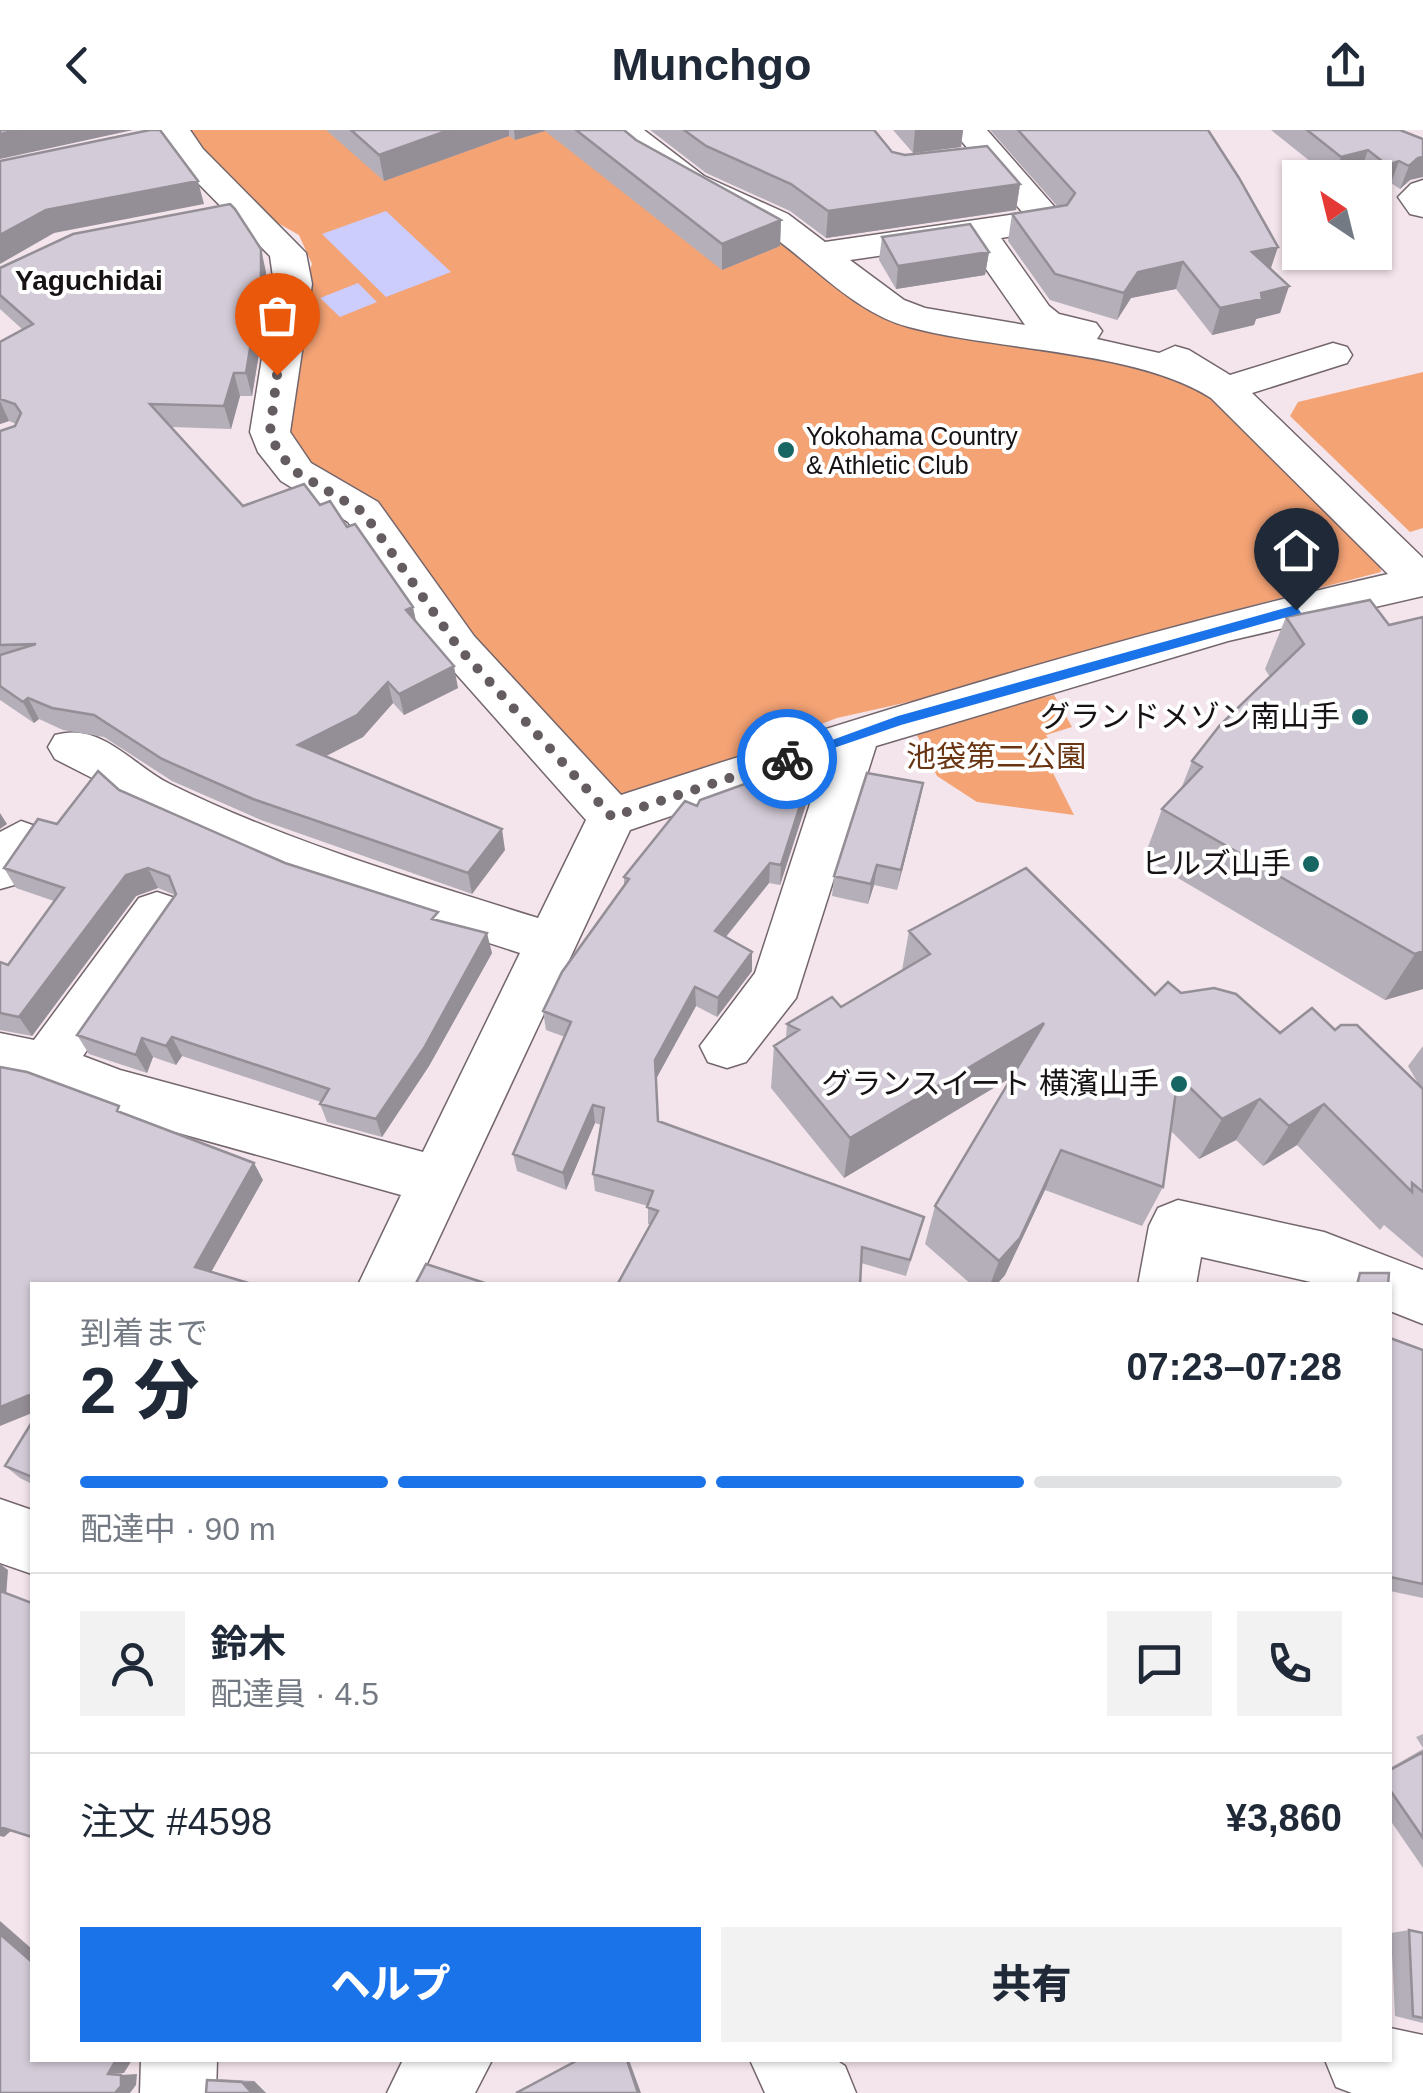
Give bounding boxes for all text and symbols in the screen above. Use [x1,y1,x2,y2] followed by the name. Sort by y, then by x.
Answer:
[50,38,105,93] icon: back
[1318,38,1373,93] icon: share
[612,39,811,90] text: Munchgo
[1282,160,1392,270] north arrow
[1282,160,1392,270] map controls
[15,265,163,296] district label: Yaguchidai
[235,273,320,376] pin
[250,288,305,343] icon: bag
[806,422,1018,479] place label: Yokohama Country & Athletic Club
[775,439,797,461] marker: Yokohama Country & Athletic Club
[1254,508,1339,611] pin
[1269,523,1324,578] icon: home
[1040,700,1340,733] place label: グランドメゾン南山手
[1349,706,1371,728] marker: グランドメゾン南山手
[737,709,837,809] courier
[760,732,815,787] icon: bike
[906,740,1086,773] park label: 池袋第二公園
[1141,847,1291,880] place label: ヒルズ山手
[1300,853,1322,875] marker: ヒルズ山手
[821,1067,1159,1100] place label: グランスイート 横濱山手
[1168,1073,1190,1095] marker: グランスイート 横濱山手
[80,1315,208,1351] text: 到着まで
[1126,1346,1342,1388] text: 07:23–07:28
[80,1354,199,1427] text: 2 分
[80,1511,276,1547] text: 配達中 · 90 m
[80,1611,185,1716] button: person
[1107,1611,1212,1716] button: chat
[1237,1611,1342,1716] button: phone
[210,1623,286,1665] text: 鈴木
[210,1676,379,1712] text: 配達員 · 4.5
[1226,1797,1342,1839] text: ¥3,860
[80,1801,272,1843] text: 注文 #4598
[80,1927,701,2042] button: ヘルプ
[721,1927,1342,2042] button: 共有

